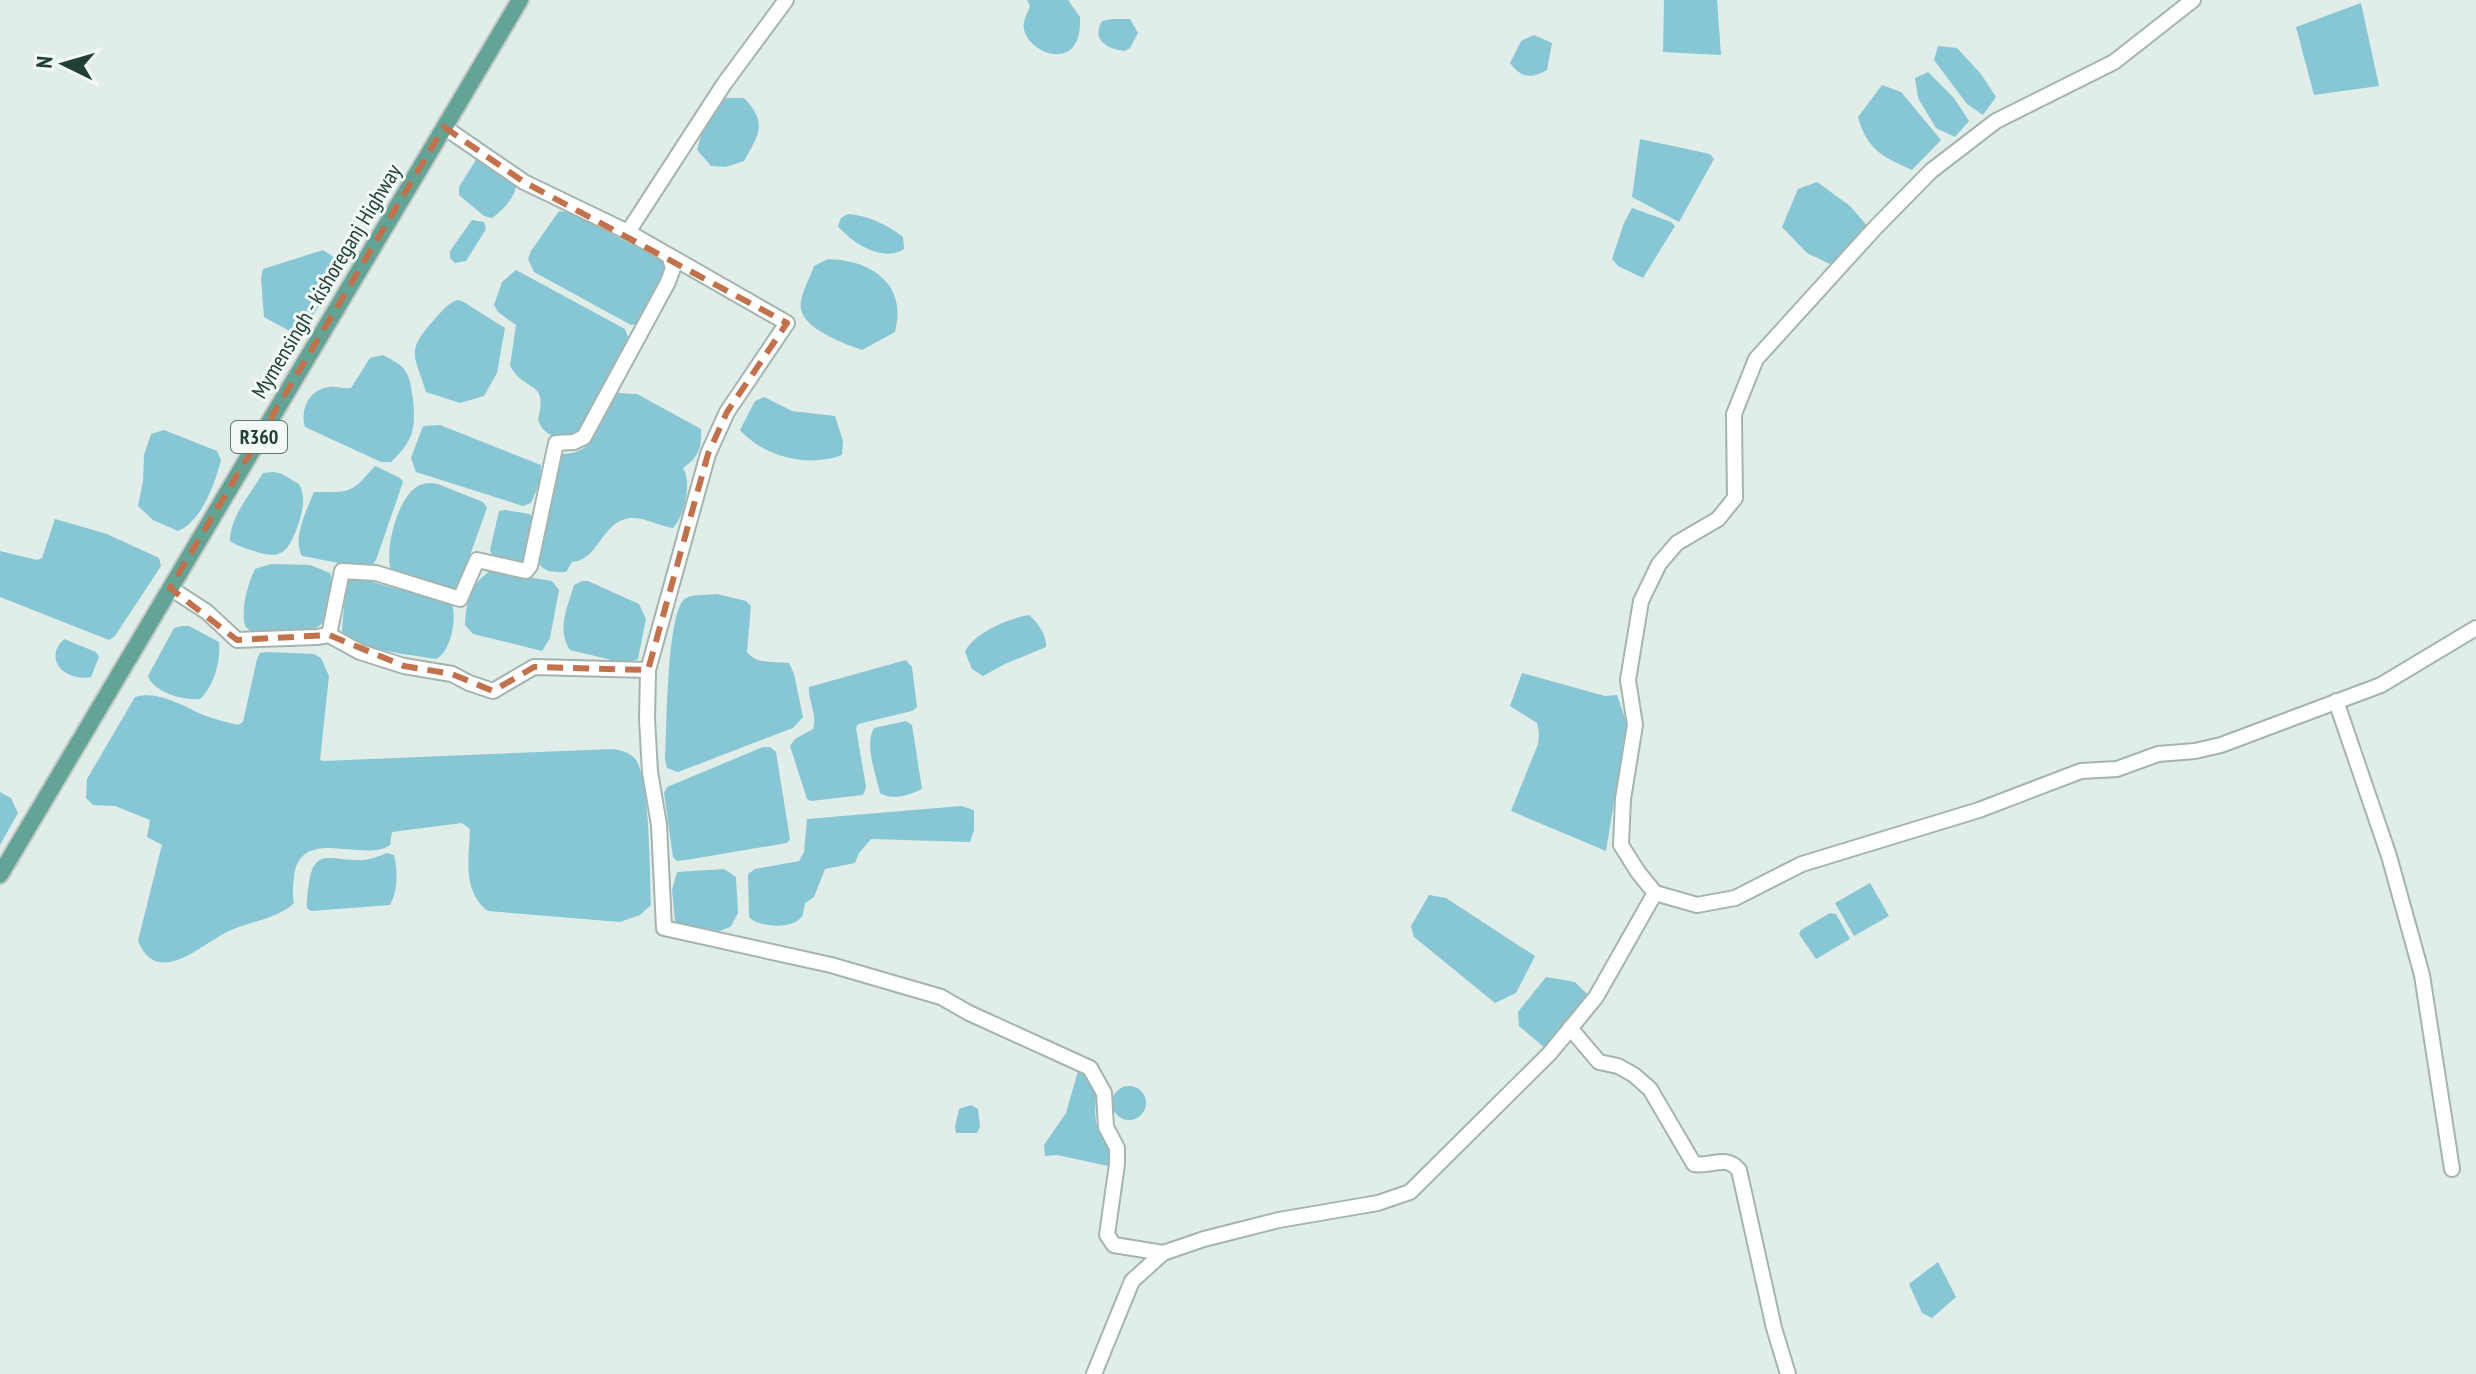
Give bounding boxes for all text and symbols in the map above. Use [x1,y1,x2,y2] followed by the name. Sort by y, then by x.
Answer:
[24,24,104,104] north arrow
[30,55,59,69] text: N
[245,158,408,403] street label: Mymensingh - kishoreganj Highway
[231,421,287,453] road number: R360

